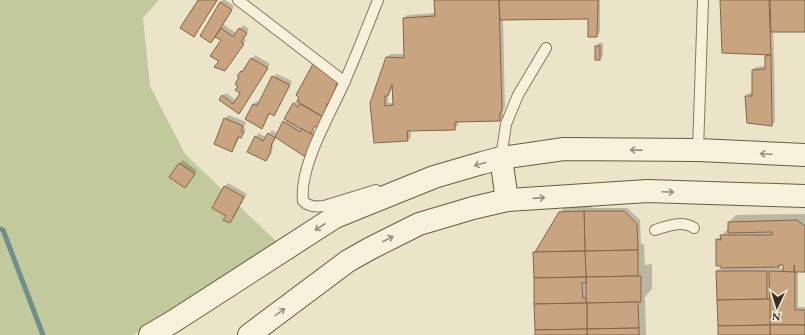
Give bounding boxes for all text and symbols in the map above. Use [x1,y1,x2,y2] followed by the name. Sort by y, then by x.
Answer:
[630,146,643,154] one-way arrow
[760,150,773,157] one-way arrow
[473,161,486,168] one-way arrow
[661,188,674,195] one-way arrow
[532,195,545,202] one-way arrow
[315,223,326,231] one-way arrow
[381,235,393,243] one-way arrow
[757,287,797,327] north arrow
[274,308,285,316] one-way arrow
[771,308,781,325] text: N

